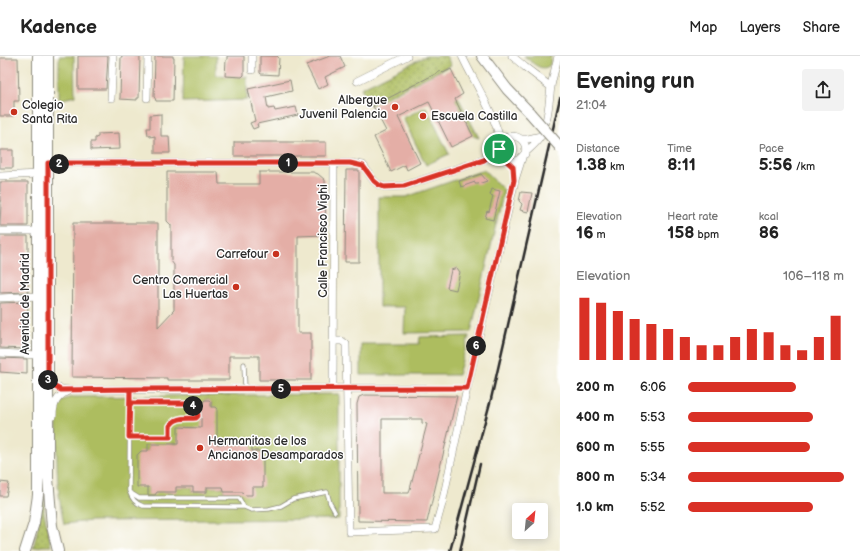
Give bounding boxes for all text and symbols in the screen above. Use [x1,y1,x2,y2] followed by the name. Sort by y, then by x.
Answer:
[20,16,97,39] text: Kadence
[689,19,717,36] text: Map
[739,19,781,36] text: Layers
[803,19,840,36] text: Share
[576,68,695,95] text: Evening run
[802,69,844,111] button: share
[300,93,387,122] place label: Albergue Juvenil Palencia
[576,97,607,113] text: 21:04
[22,98,78,127] place label: Colegio Santa Rita
[390,102,400,112] marker: Albergue Juvenil Palencia
[9,107,19,117] marker: Colegio Santa Rita
[431,109,518,124] place label: Escuela Castilla
[418,111,428,121] marker: Escuela Castilla
[482,132,516,166] pin
[488,138,510,160] icon: arrive
[576,142,620,155] text: Distance
[667,142,692,155] text: Time
[759,142,784,155] text: Pace
[278,153,298,173] pin: 1
[49,154,69,174] pin: 2
[576,155,607,175] text: 1.38
[667,155,696,175] text: 8:11
[759,155,793,175] text: 5:56
[286,156,290,169] text: 1
[56,157,62,170] text: 2
[607,160,625,173] text: km
[793,160,815,173] text: /km
[316,184,331,298] street label: Calle Francisco Vighi
[576,210,622,223] text: Elevation
[667,210,718,223] text: Heart rate
[759,210,778,223] text: kcal
[576,223,593,243] text: 16
[667,223,695,243] text: 158
[759,223,779,243] text: 86
[593,228,606,241] text: m
[695,228,719,241] text: bpm
[216,247,269,262] place label: Carrefour
[271,249,281,259] marker: Carrefour
[18,253,33,355] street label: Avenida de Madrid
[576,268,630,284] text: Elevation
[783,268,844,284] text: 106–118 m
[133,273,228,302] place label: Centro Comercial Las Huertas
[231,282,241,292] marker: Centro Comercial Las Huertas
[466,336,486,356] pin: 6
[473,339,479,352] text: 6
[38,370,58,390] pin: 3
[45,373,51,386] text: 3
[271,379,291,399] pin: 5
[576,379,614,395] text: 200 m
[640,379,666,395] text: 6:06
[278,382,284,395] text: 5
[183,396,203,416] pin: 4
[190,399,196,412] text: 4
[576,409,614,425] text: 400 m
[640,409,666,425] text: 5:53
[208,434,344,463] place label: Hermanitas de los Ancianos Desamparados
[576,439,615,455] text: 600 m
[640,439,665,455] text: 5:55
[195,443,205,453] marker: Hermanitas de los Ancianos Desamparados
[576,469,615,485] text: 800 m
[640,469,666,485] text: 5:34
[576,499,614,515] text: 1.0 km
[640,499,665,515] text: 5:52
[512,503,548,539] north arrow
[512,503,548,539] map controls

